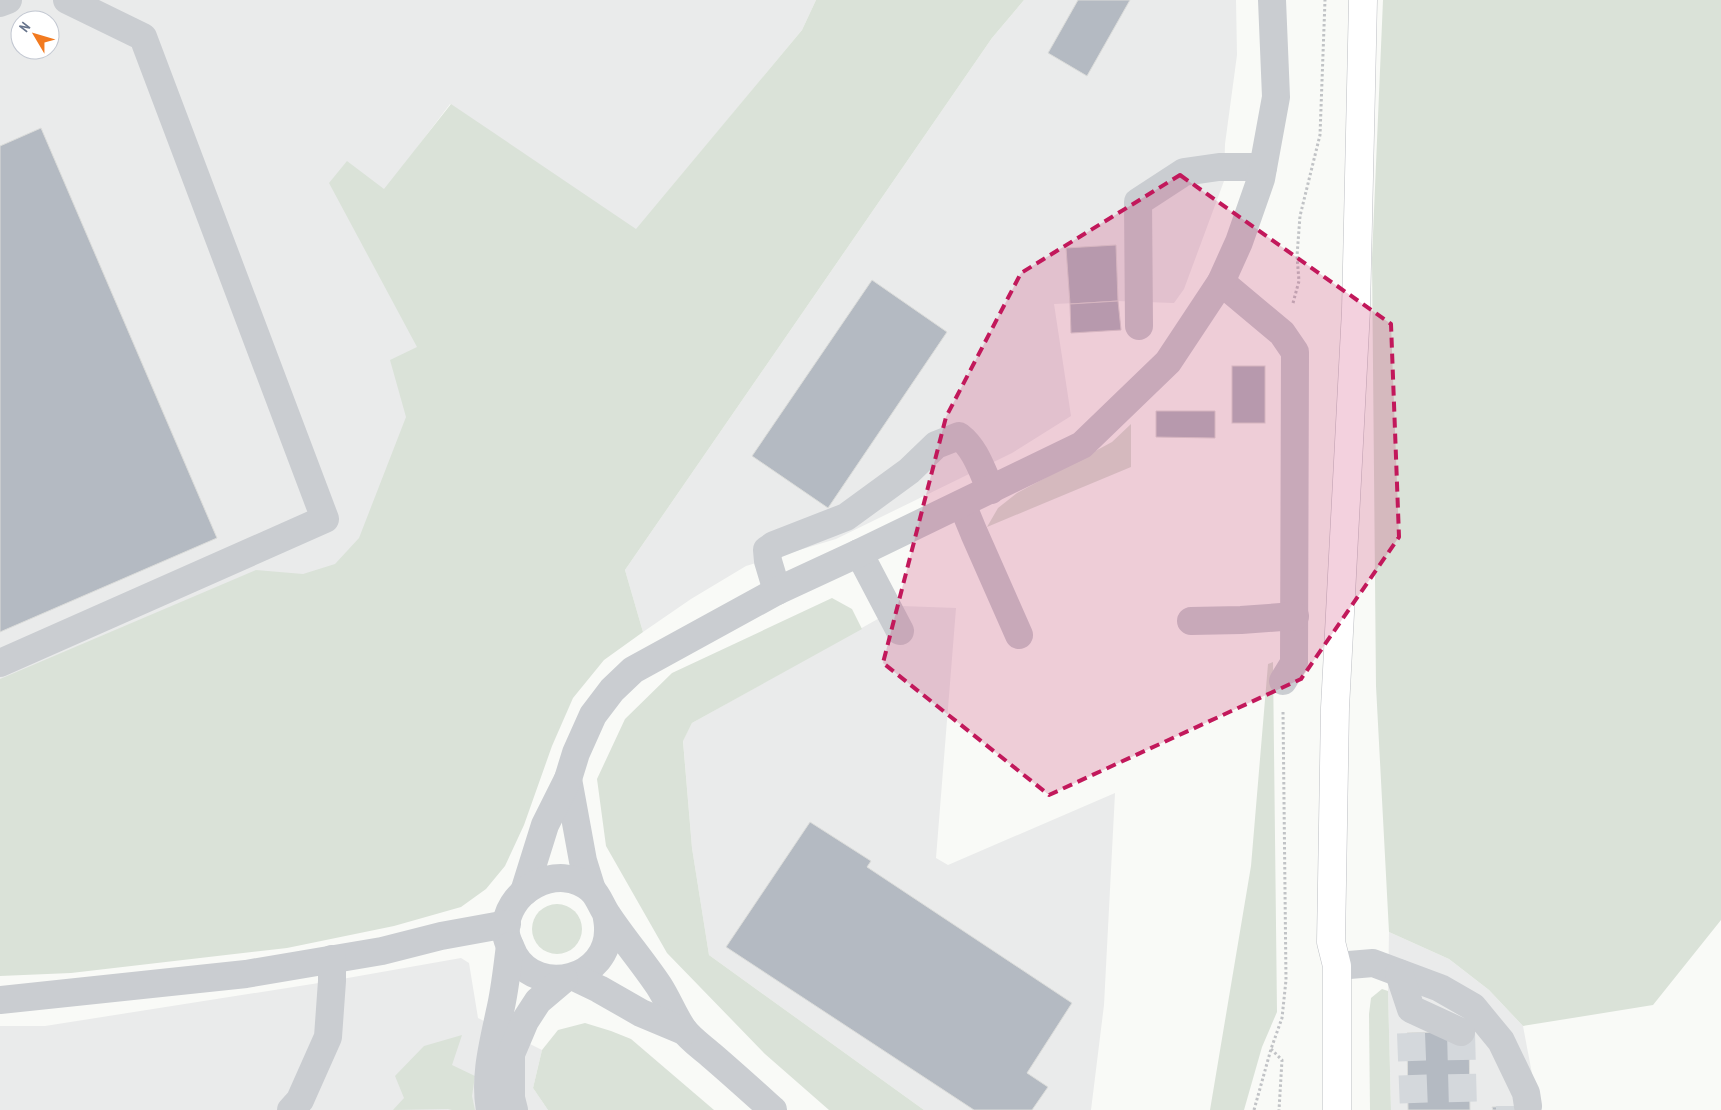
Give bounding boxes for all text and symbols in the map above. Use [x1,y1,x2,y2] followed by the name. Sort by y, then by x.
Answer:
[10,10,60,60] north arrow
[15,18,34,36] text: N

